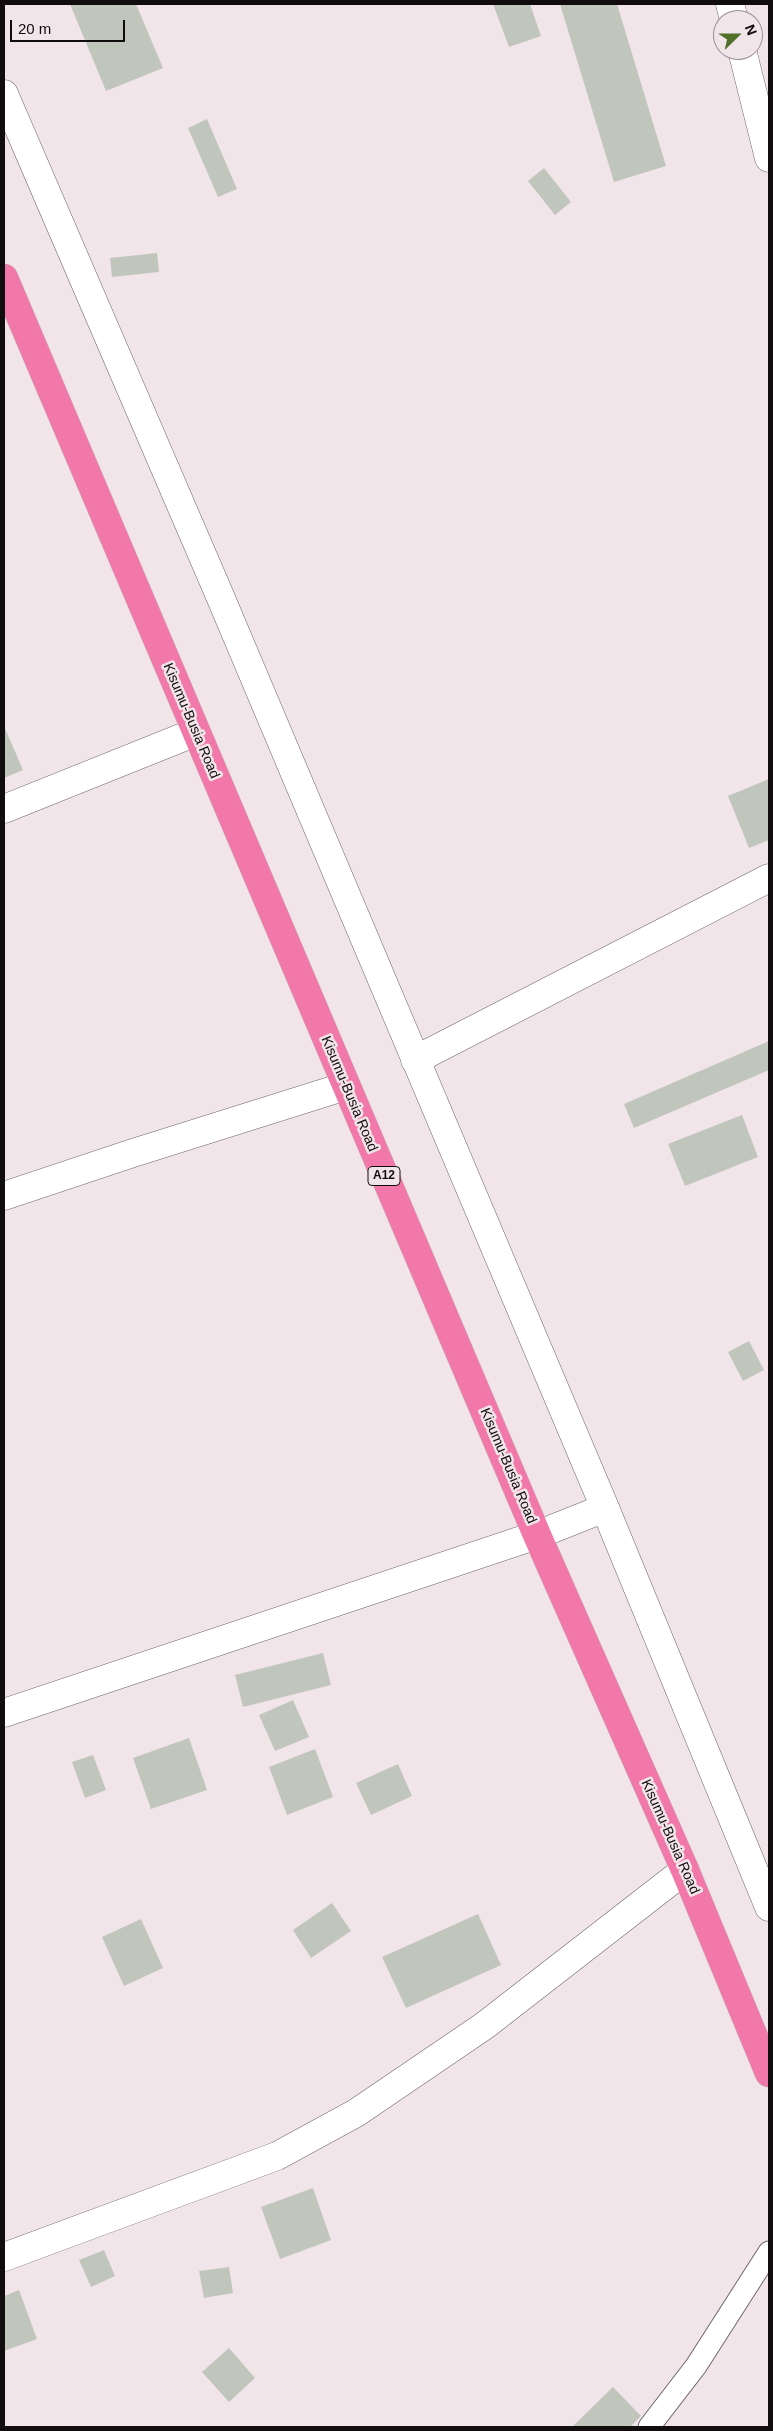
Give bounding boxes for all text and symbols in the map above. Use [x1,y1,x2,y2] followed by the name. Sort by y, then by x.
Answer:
[12,10,128,42] scale bar
[713,10,763,60] north arrow
[18,20,51,37] text: 20 m
[742,22,760,37] text: N
[159,661,223,781] street label: Kisumu-Busia Road
[317,1034,381,1154] street label: Kisumu-Busia Road
[368,1166,400,1186] road number: A12
[476,1406,540,1526] street label: Kisumu-Busia Road
[637,1777,703,1897] street label: Kisumu-Busia Road

